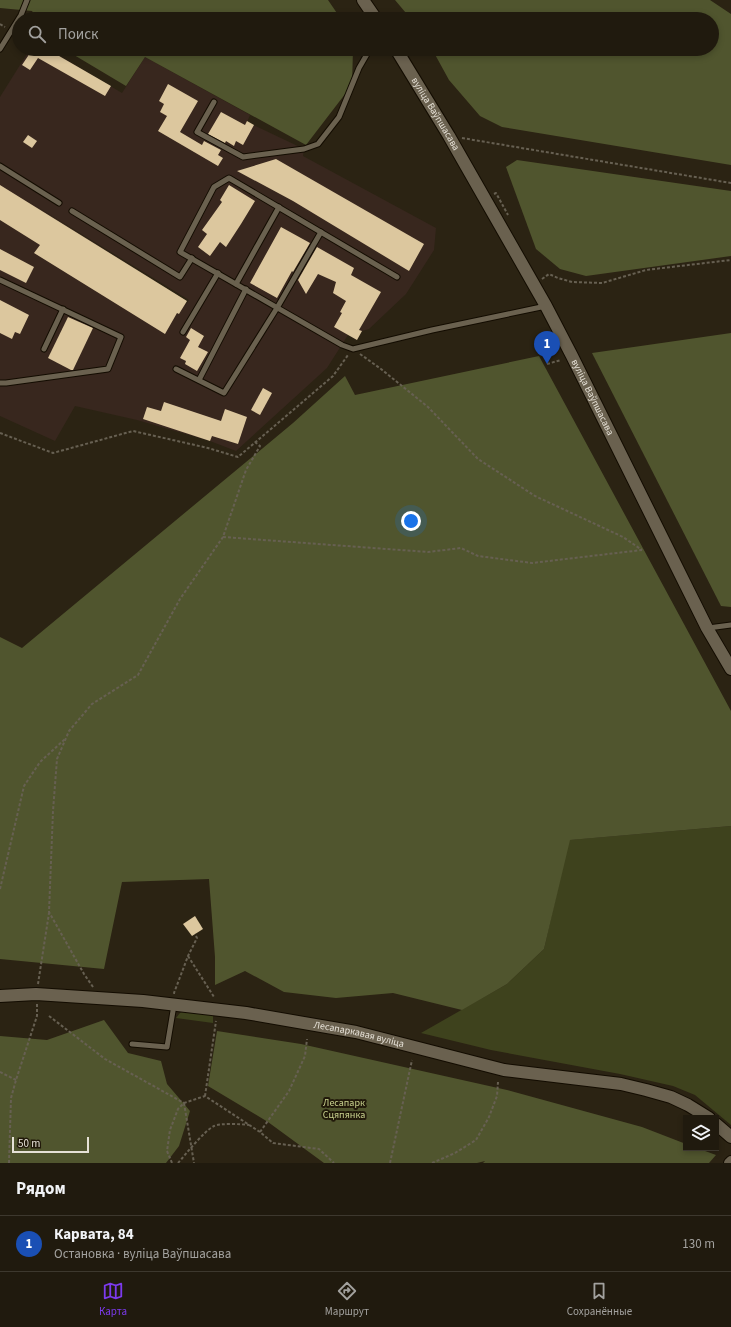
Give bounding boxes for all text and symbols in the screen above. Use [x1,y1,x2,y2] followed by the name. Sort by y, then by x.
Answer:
[12,12,719,56] search box
[26,23,48,45] icon: search
[58,24,99,45] text: Поиск
[408,75,463,153] street label: вуліца Ваўпшасава
[534,331,560,364] pin: 1
[568,357,617,438] street label: вуліца Ваўпшасава
[401,511,421,531] your location
[313,1018,406,1051] street label: Лесапаркавая вуліца
[323,1096,365,1122] park label: Лесапарк Сцяпянка
[683,1115,719,1151] map controls
[683,1115,719,1151] button: layers
[12,1135,89,1154] scale bar
[18,1136,40,1151] text: 50 m
[16,1177,66,1201] text: Рядом
[54,1224,134,1245] text: Карвата, 84
[26,1235,32,1253] text: 1
[682,1235,715,1253] text: 130 m
[54,1245,231,1263] text: Остановка · вуліца Ваўпшасава
[99,1280,127,1319] tab: Карта
[325,1280,369,1319] tab: Маршрут
[567,1280,632,1319] tab: Сохранённые

